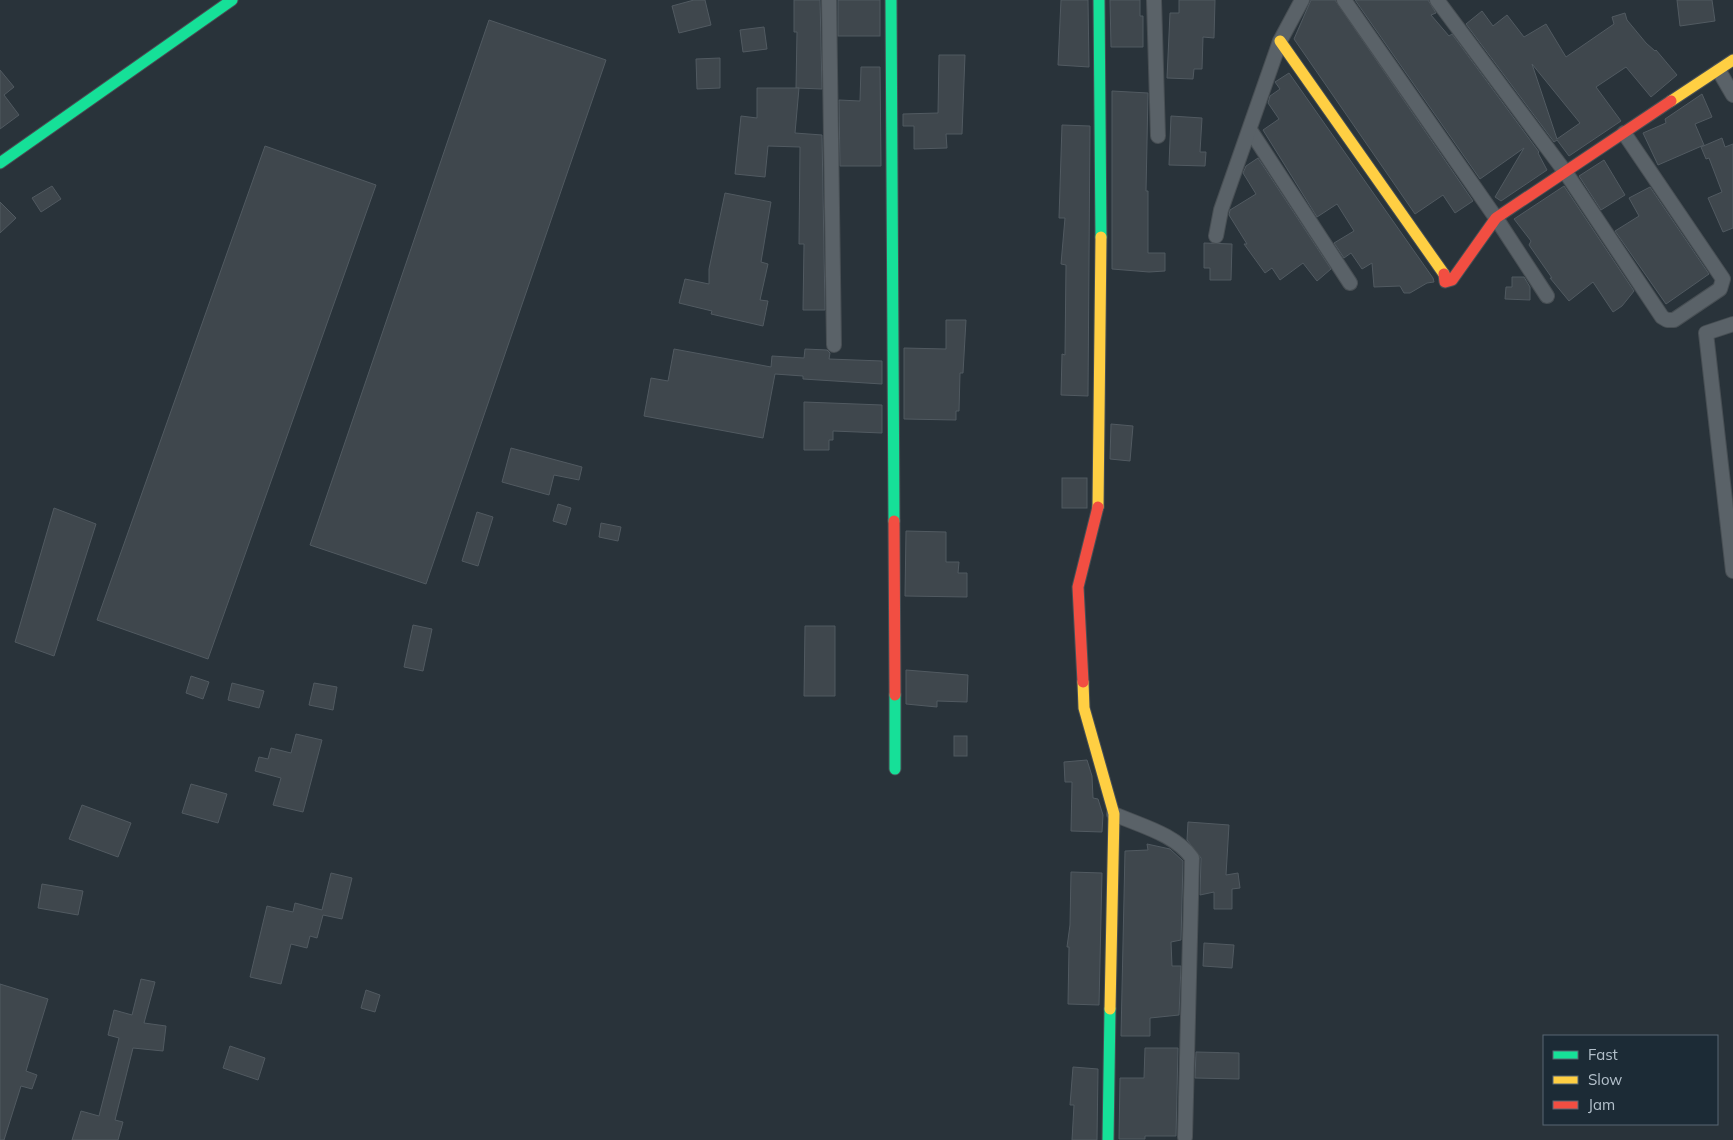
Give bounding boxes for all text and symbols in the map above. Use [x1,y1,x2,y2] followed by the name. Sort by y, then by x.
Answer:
[1543,1035,1718,1125] legend
[1588,1045,1618,1064] text: Fast
[1588,1070,1622,1089] text: Slow
[1588,1095,1615,1114] text: Jam

